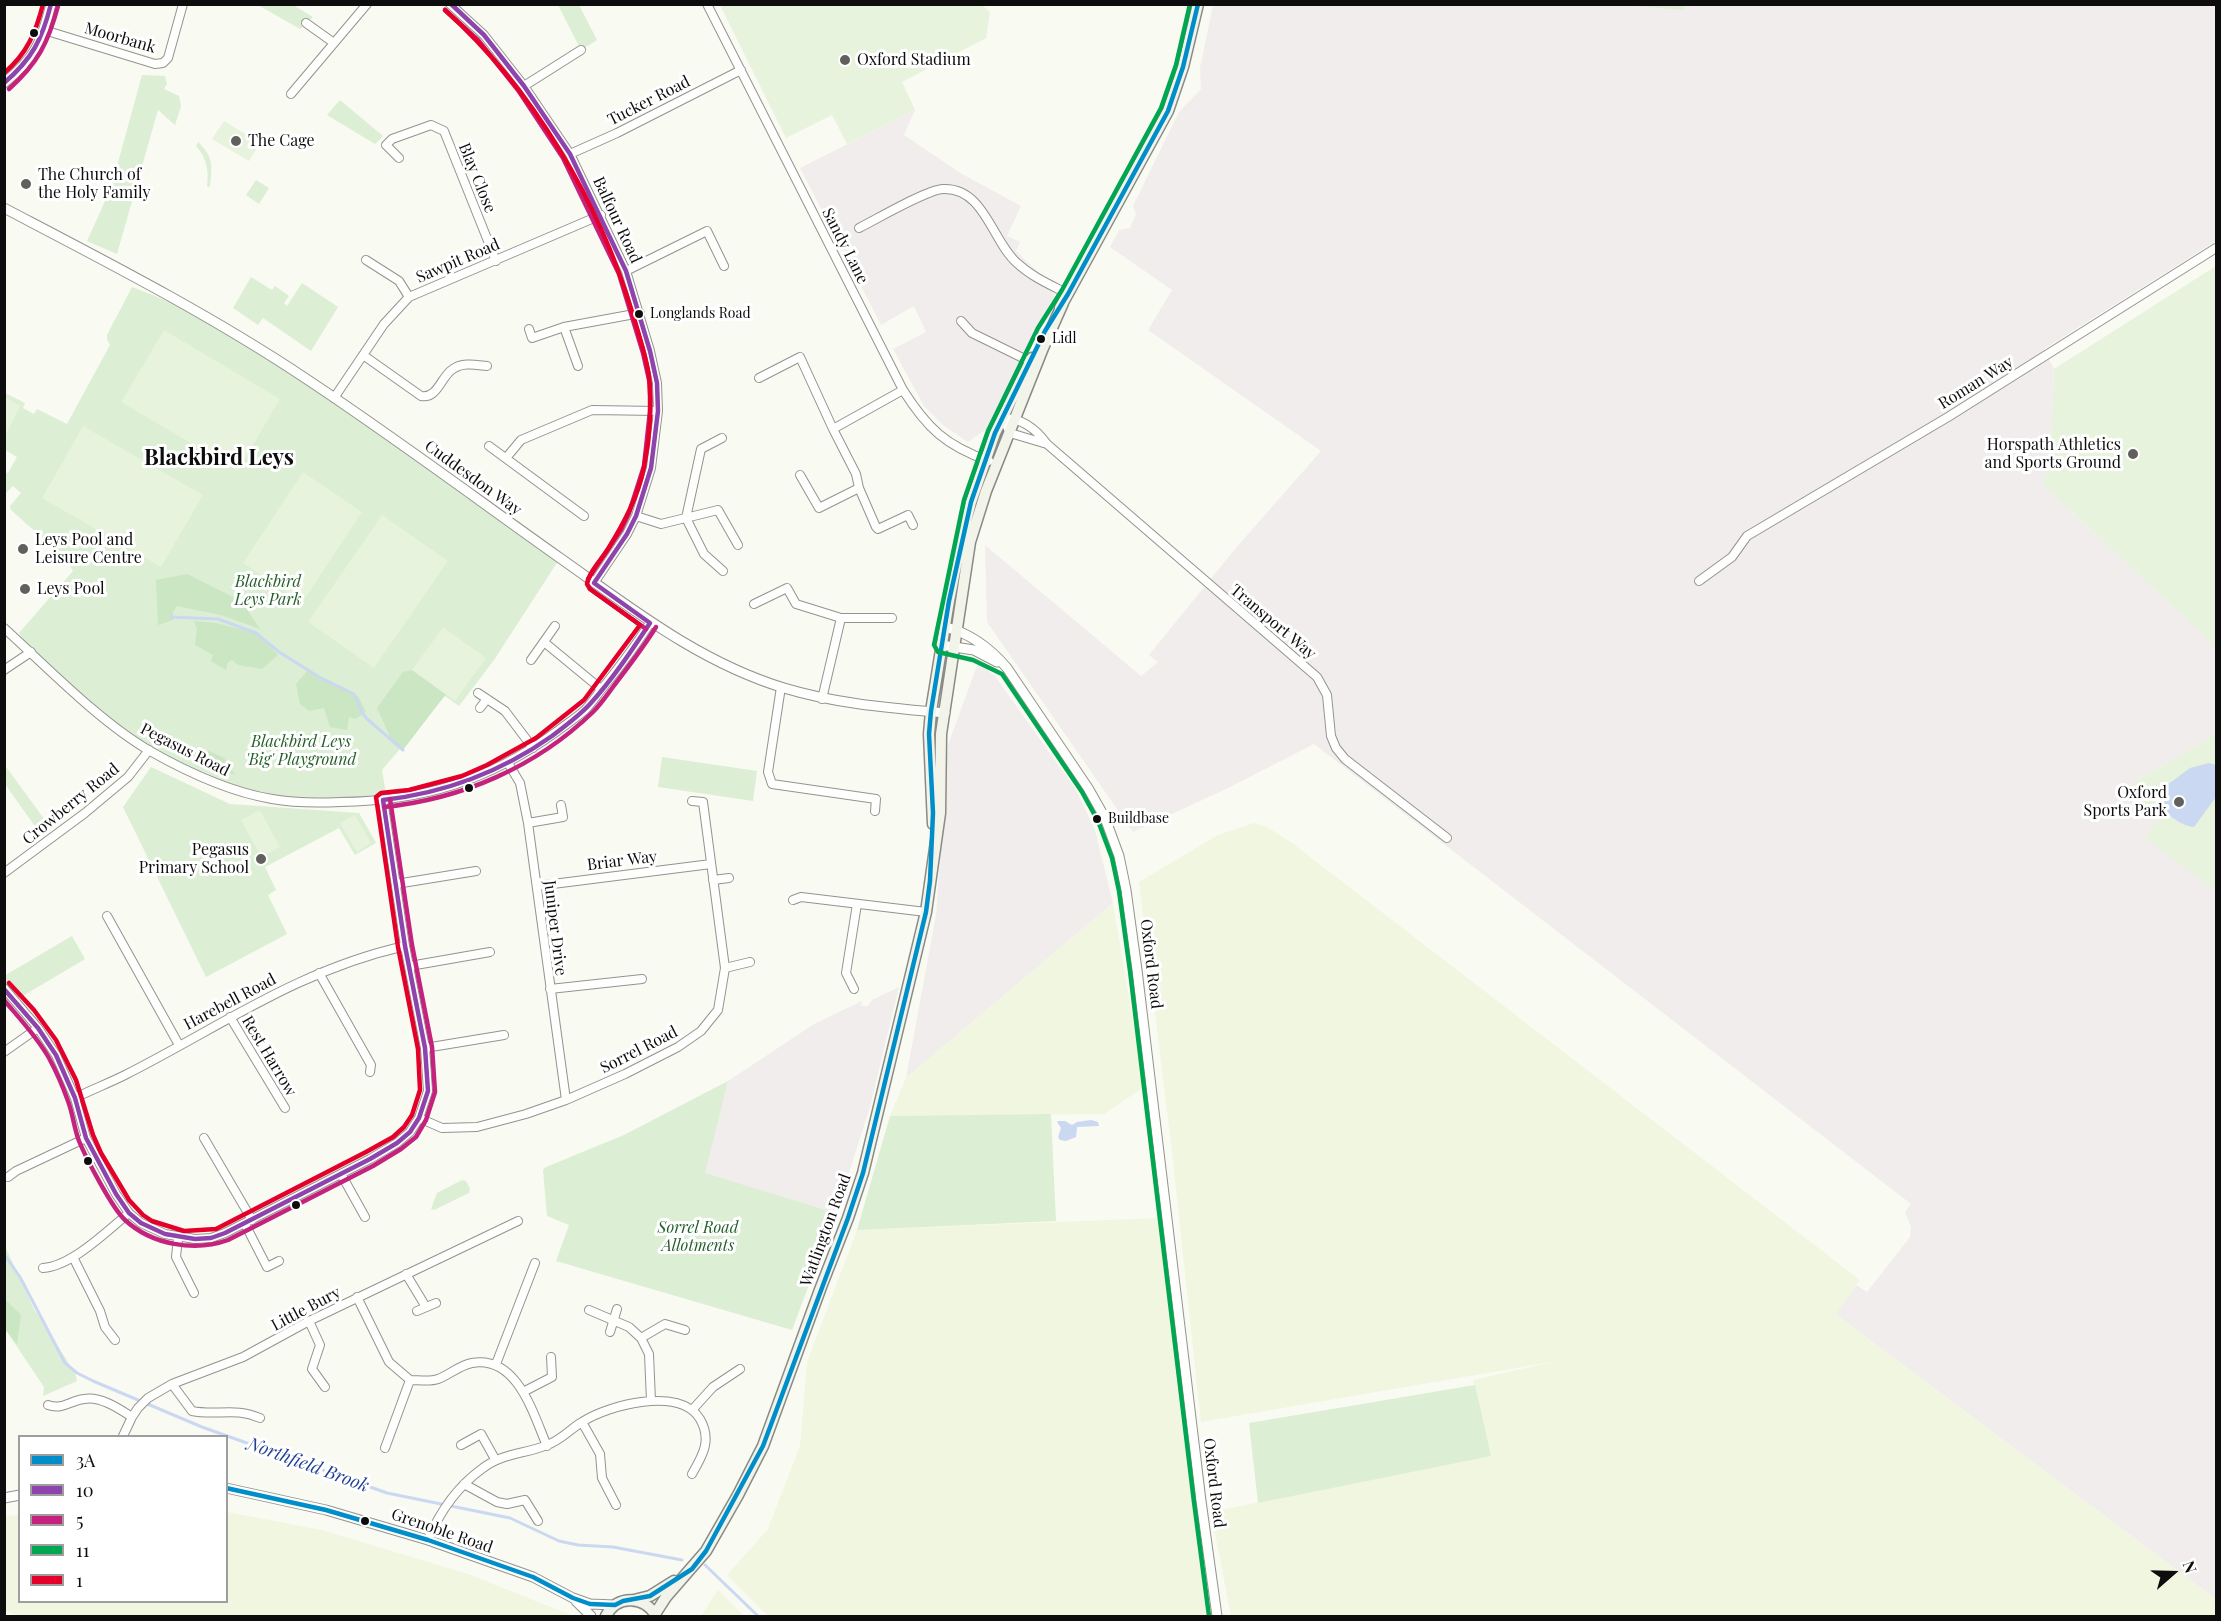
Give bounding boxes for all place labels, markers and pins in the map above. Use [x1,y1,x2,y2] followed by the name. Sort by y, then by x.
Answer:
[28,27,40,39] unlabelled marker
[857,50,971,70] place label: Oxford Stadium
[838,53,852,67] marker: Oxford Stadium
[248,131,315,151] place label: The Cage
[229,134,243,148] marker: The Cage
[38,165,151,203] place label: The Church of the Holy Family
[19,177,33,191] marker: The Church of the Holy Family
[650,306,751,322] place label: Longlands Road
[633,308,645,320] marker: Longlands Road
[1052,331,1076,347] place label: Lidl
[1035,333,1047,345] marker: Lidl
[1985,435,2121,473] place label: Horspath Athletics and Sports Ground
[2126,447,2140,461] marker: Horspath Athletics and Sports Ground
[35,530,142,568] place label: Leys Pool and Leisure Centre
[16,542,30,556] marker: Leys Pool and Leisure Centre
[37,579,105,599] place label: Leys Pool
[18,582,32,596] marker: Leys Pool
[463,782,475,794] unlabelled marker
[2084,783,2167,821] place label: Oxford Sports Park
[2172,795,2186,809] marker: Oxford Sports Park
[1108,811,1169,827] place label: Buildbase
[1091,813,1103,825] marker: Buildbase
[139,840,249,878] place label: Pegasus Primary School
[254,852,268,866] marker: Pegasus Primary School
[82,1155,94,1167] unlabelled marker
[290,1199,302,1211] unlabelled marker
[359,1515,371,1527] unlabelled marker

